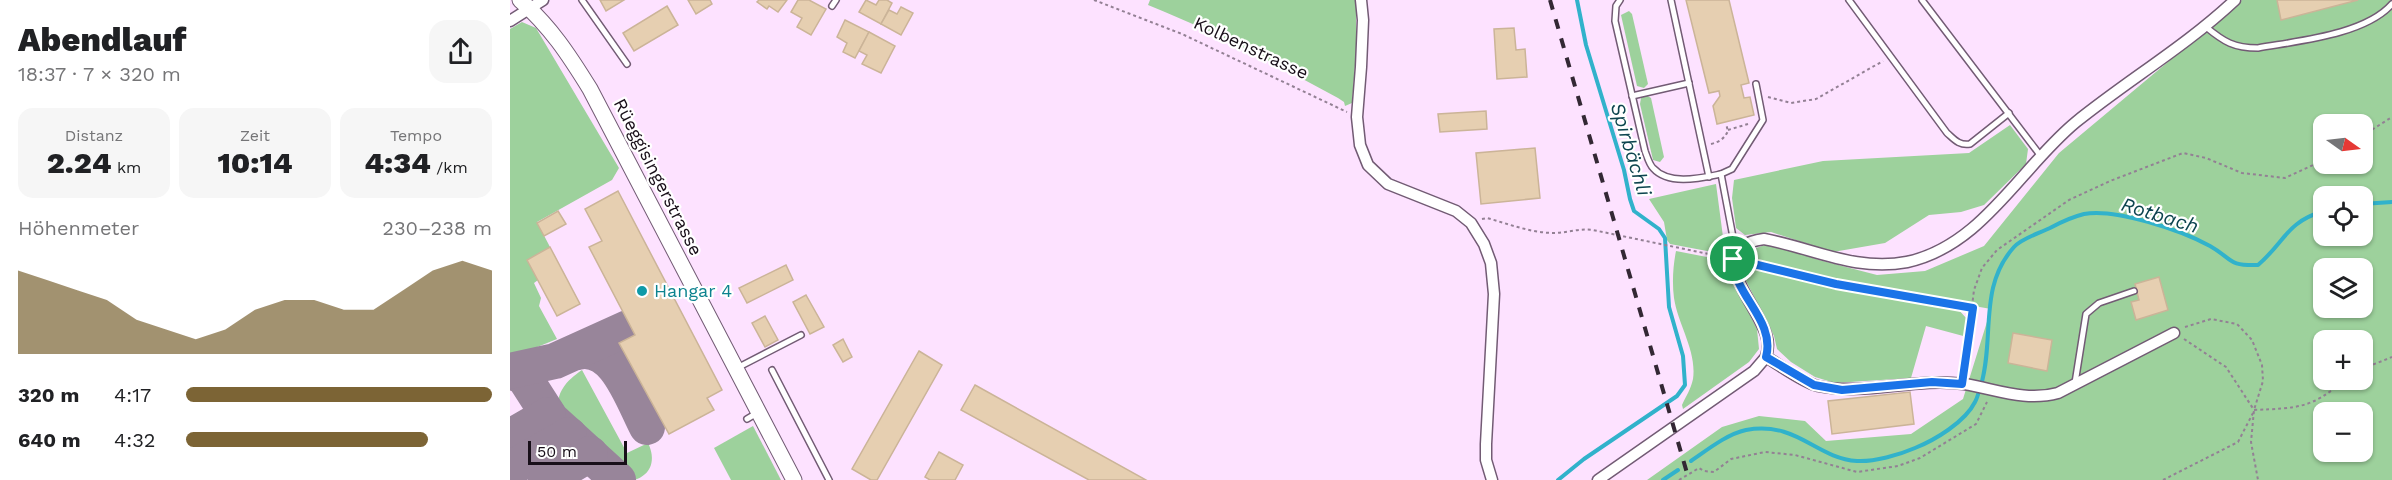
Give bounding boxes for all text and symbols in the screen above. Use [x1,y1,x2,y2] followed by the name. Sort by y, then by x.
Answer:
[1191,12,1312,83] street label: Kolbenstrasse
[18,20,187,59] text: Abendlauf
[429,20,492,83] button: share
[18,62,181,86] text: 18:37 · 7 × 320 m
[610,95,707,259] street label: Rüeggisingerstrasse
[1605,99,1657,199] water label: Spirbächli
[2313,114,2373,174] north arrow
[2313,114,2373,462] map controls
[65,126,123,145] text: Distanz
[240,126,270,145] text: Zeit
[390,126,442,145] text: Tempo
[47,145,111,180] text: 2.24
[217,145,293,180] text: 10:14
[364,145,431,180] text: 4:34
[111,158,141,177] text: km
[431,158,468,177] text: /km
[2313,186,2373,246] button: locate
[2119,192,2201,238] water label: Rotbach
[18,216,139,240] text: Höhenmeter
[382,216,492,240] text: 230–238 m
[1707,233,1758,284] pin
[1716,242,1749,275] icon: arrive
[2313,258,2373,318] button: layers
[654,280,732,301] place label: Hangar 4
[635,284,649,298] marker: Hangar 4
[2313,330,2373,390] button: +
[18,383,79,407] text: 320 m
[114,383,151,407] text: 4:17
[2313,402,2373,462] button: −
[18,428,81,452] text: 640 m
[114,428,155,452] text: 4:32
[528,438,627,466] scale bar
[537,442,577,461] text: 50 m

